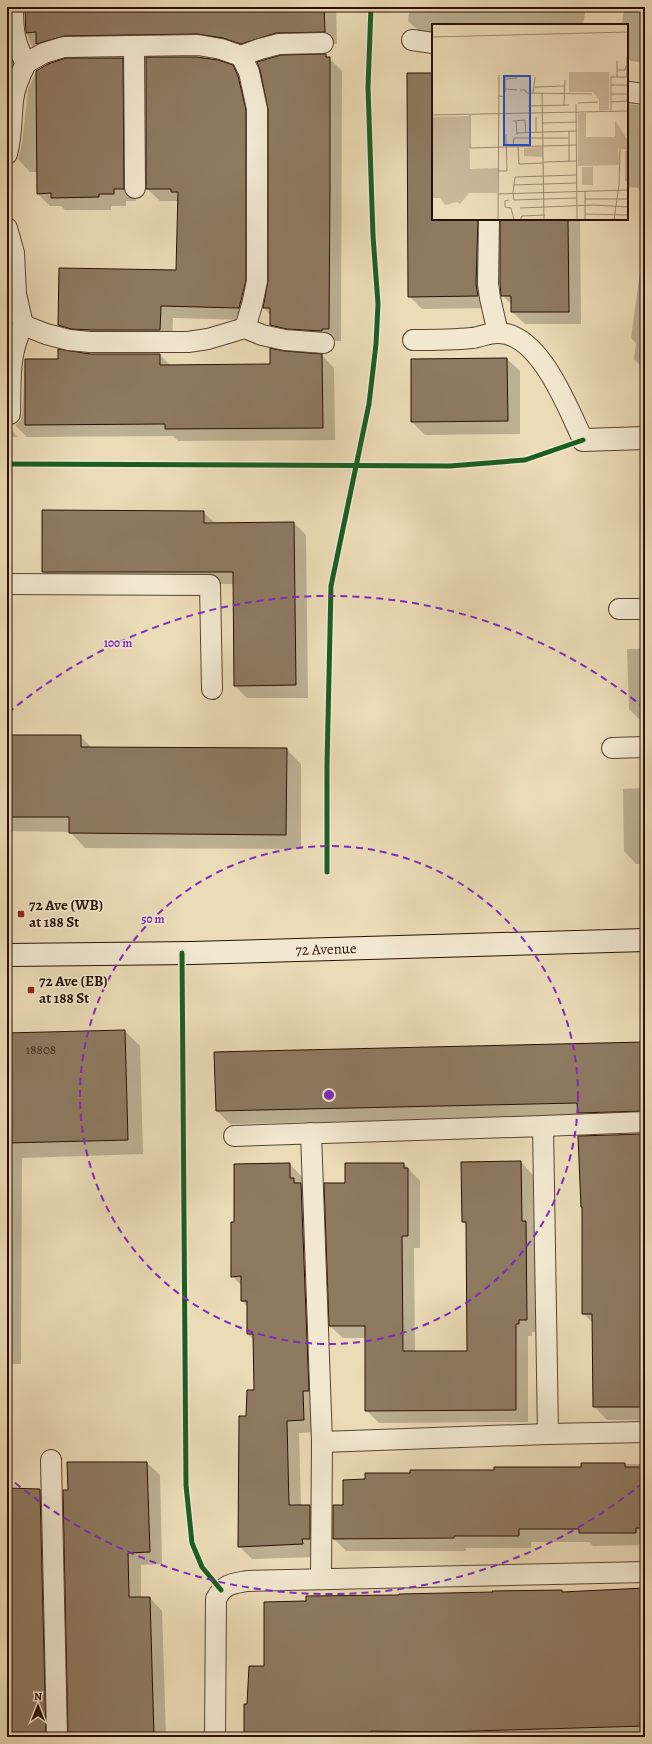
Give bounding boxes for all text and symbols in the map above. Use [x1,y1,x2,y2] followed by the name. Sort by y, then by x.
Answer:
[432,24,628,220] inset map
[104,635,132,651] text: 100 m
[29,895,103,932] place label: 72 Ave (WB) at 188 St
[16,909,26,919] marker: 72 Ave (WB) at 188 St
[141,911,165,927] text: 50 m
[295,938,357,960] street label: 72 Avenue
[39,971,108,1008] place label: 72 Ave (EB) at 188 St
[26,985,36,995] marker: 72 Ave (EB) at 188 St
[26,1041,56,1058] house number: 18808
[322,1088,336,1102] centre of rings
[18,1686,58,1726] north arrow
[34,1689,42,1704] text: N

